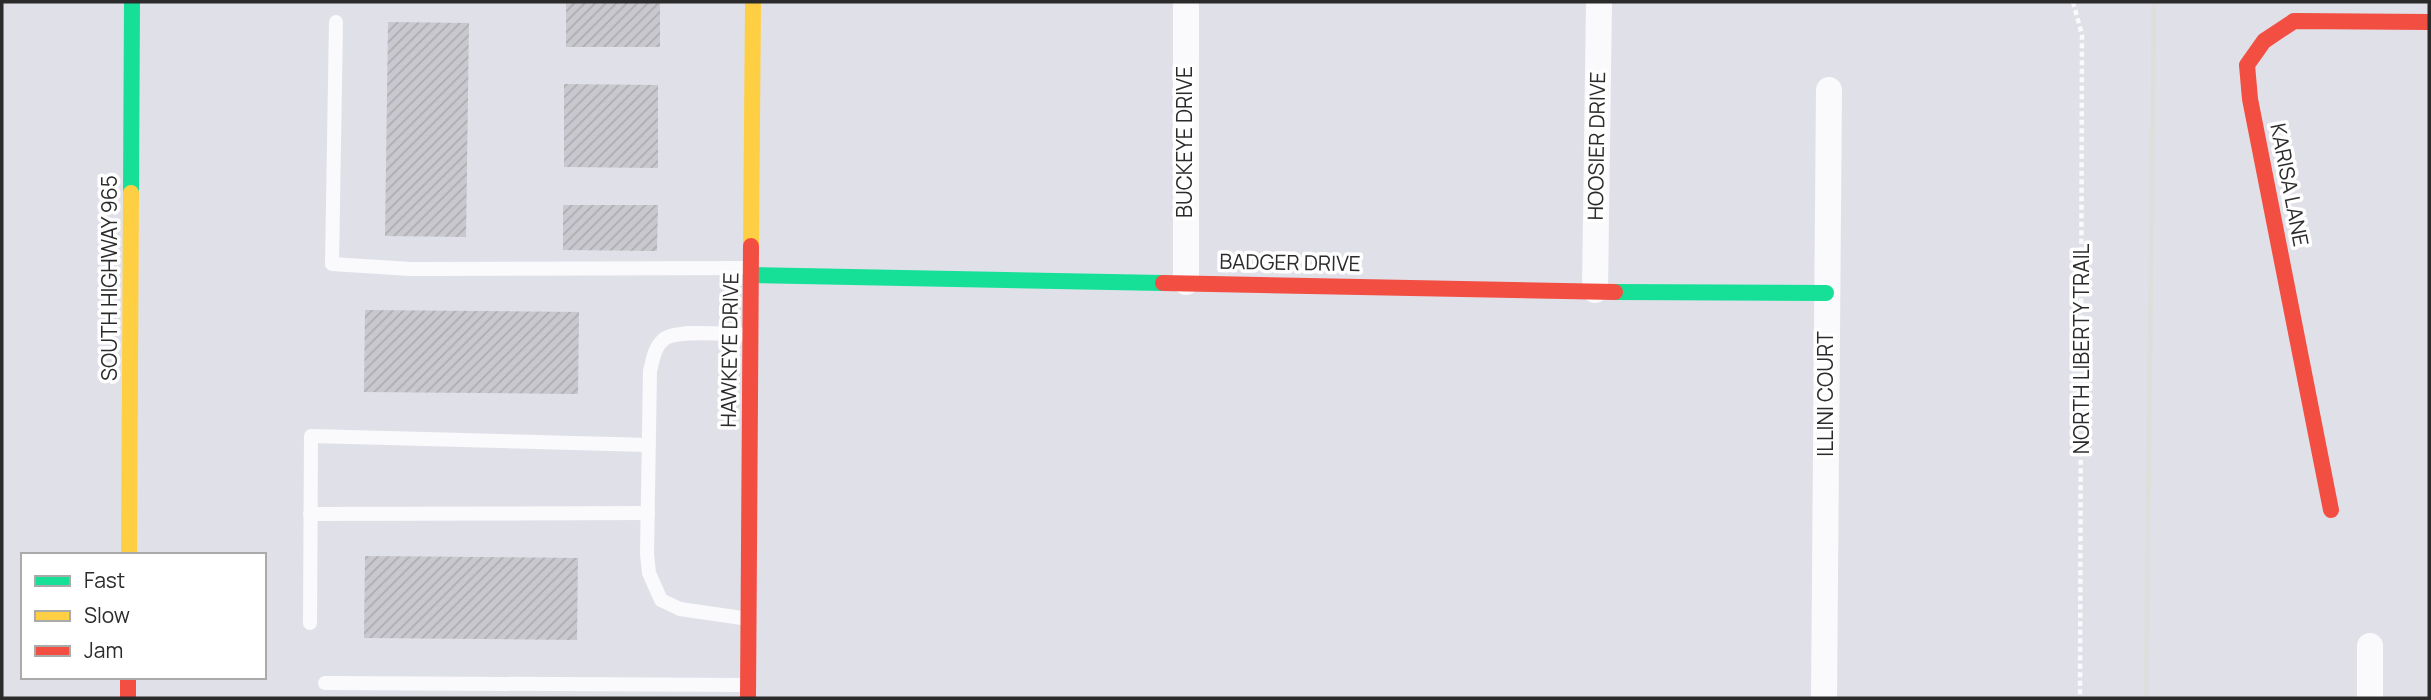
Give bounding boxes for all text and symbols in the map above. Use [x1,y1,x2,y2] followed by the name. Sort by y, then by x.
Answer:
[1170,66,1198,218] street label: BUCKEYE DRIVE
[1581,71,1611,221] street label: HOOSIER DRIVE
[2264,121,2316,249] street label: KARISA LANE
[95,175,123,381] street label: SOUTH HIGHWAY 965
[2067,243,2095,454] street label: NORTH LIBERTY TRAIL
[1219,247,1361,277] street label: BADGER DRIVE
[714,272,744,428] street label: HAWKEYE DRIVE
[1811,331,1839,457] street label: ILLINI COURT
[21,553,266,679] legend
[84,566,125,594] text: Fast
[84,601,130,629] text: Slow
[84,636,123,664] text: Jam

